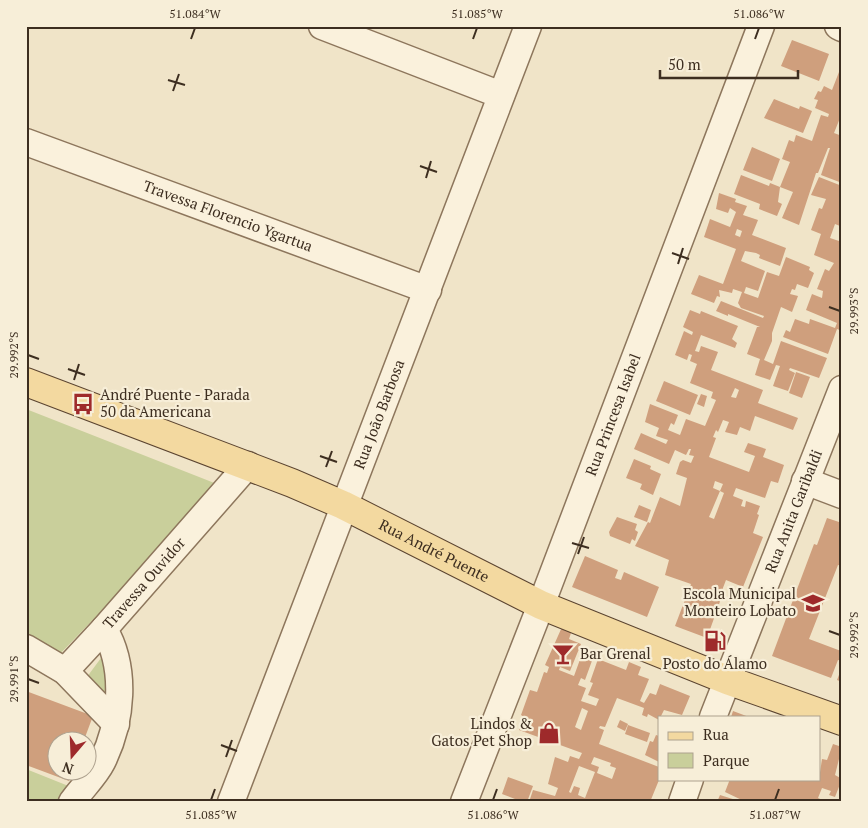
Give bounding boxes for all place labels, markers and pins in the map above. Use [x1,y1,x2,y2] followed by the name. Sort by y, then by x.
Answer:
[100,384,250,421] place label: André Puente - Parada 50 da Americana
[70,391,96,417] bus stop icon: André Puente - Parada 50 da Americana
[683,583,796,620] place label: Escola Municipal Monteiro Lobato
[800,590,826,616] school or university icon: Escola Municipal Monteiro Lobato
[702,628,728,654] fuel station icon: Posto do Álamo
[550,641,576,667] bar icon: Bar Grenal
[580,643,651,663] place label: Bar Grenal
[663,653,767,673] place label: Posto do Álamo
[431,713,532,750] place label: Lindos & Gatos Pet Shop
[536,720,562,746] shop icon: Lindos & Gatos Pet Shop

